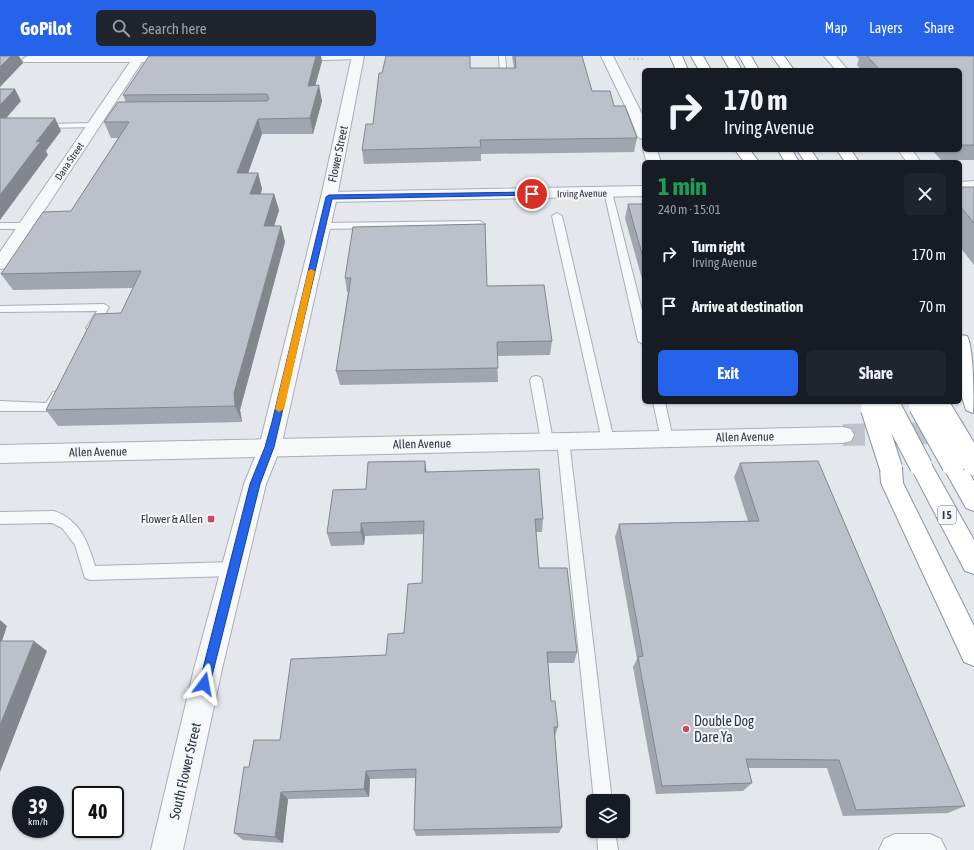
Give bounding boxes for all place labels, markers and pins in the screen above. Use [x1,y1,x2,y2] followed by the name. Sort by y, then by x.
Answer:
[515,177,549,211] pin
[141,512,203,526] place label: Flower & Allen
[206,514,216,524] marker: Flower & Allen
[694,713,754,745] place label: Double Dog Dare Ya
[681,724,691,734] marker: Double Dog Dare Ya

